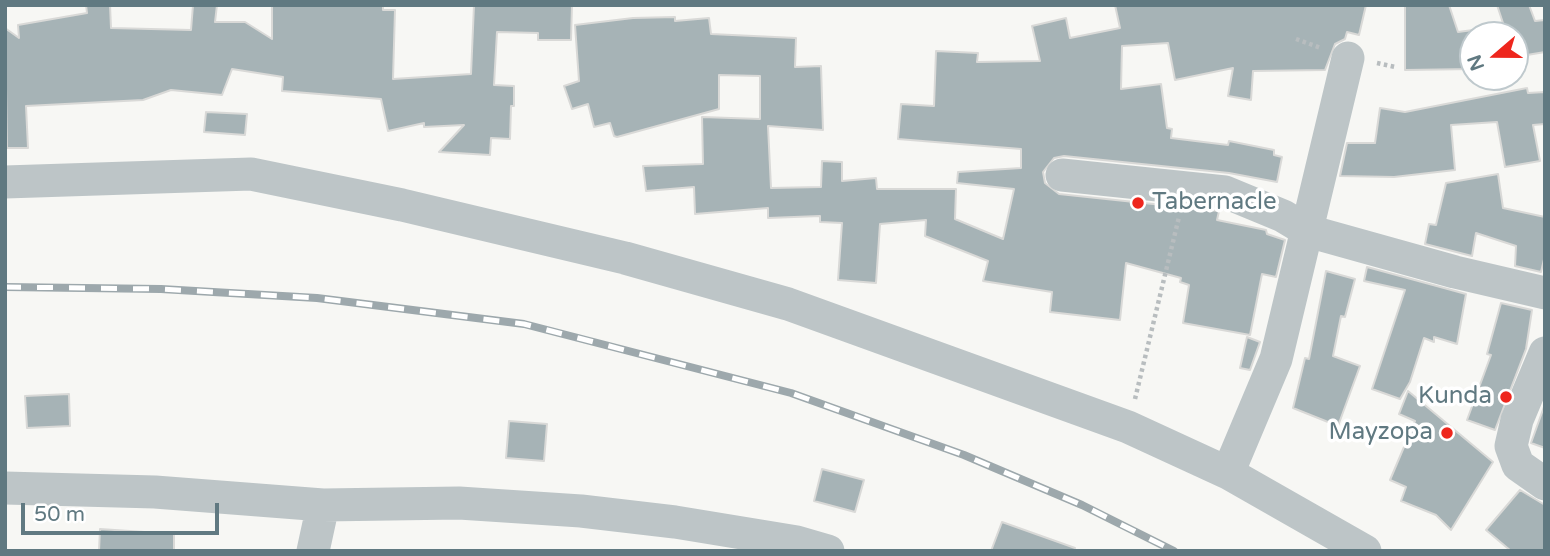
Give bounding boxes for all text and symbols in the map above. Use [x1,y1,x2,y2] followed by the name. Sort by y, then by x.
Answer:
[1459,21,1529,91] north arrow
[1463,52,1489,73] text: N
[1152,189,1277,217] place label: Tabernacle
[1130,195,1146,211] marker: Tabernacle
[1418,383,1492,411] place label: Kunda
[1498,389,1514,405] marker: Kunda
[1328,419,1433,447] place label: Mayzopa
[1439,425,1455,441] marker: Mayzopa
[24,490,222,534] scale bar
[34,502,85,527] text: 50 m

